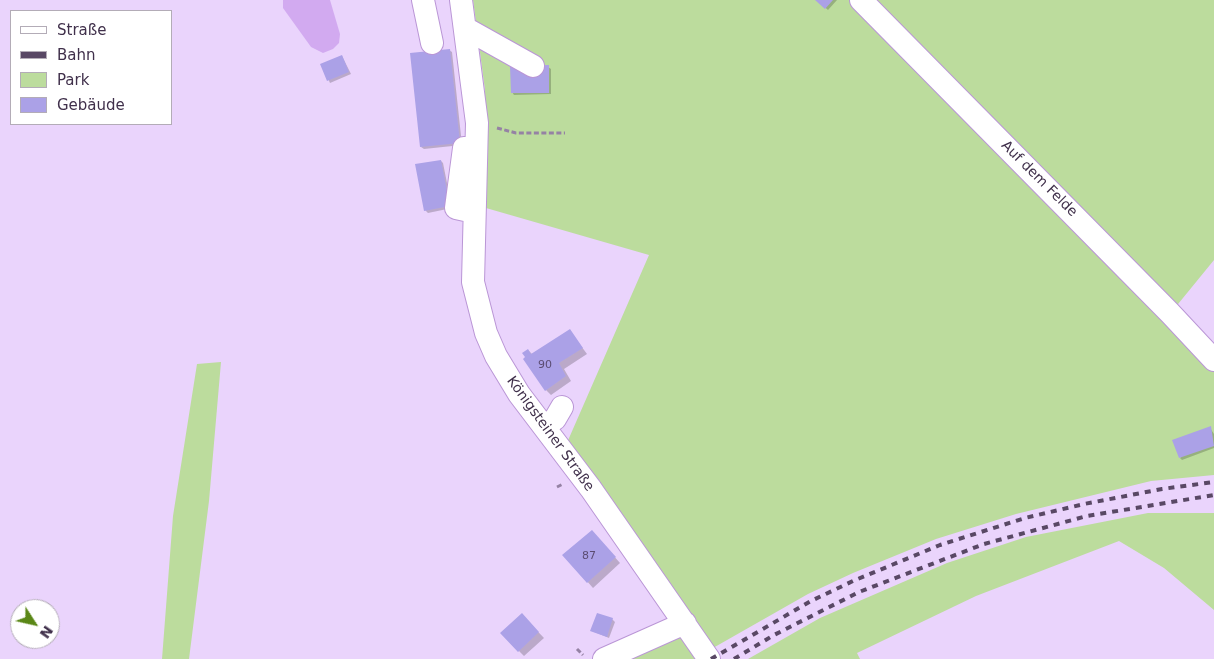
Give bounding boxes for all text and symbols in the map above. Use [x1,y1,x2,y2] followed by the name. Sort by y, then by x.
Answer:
[10,10,172,125] legend
[57,21,106,39] text: Straße
[57,46,96,64] text: Bahn
[57,71,89,89] text: Park
[57,96,125,114] text: Gebäude
[997,137,1081,221] street label: Auf dem Felde
[538,358,552,372] house number: 90
[503,373,597,495] street label: Königsteiner Straße
[582,549,596,563] house number: 87
[10,599,60,649] north arrow
[37,623,56,641] text: N

